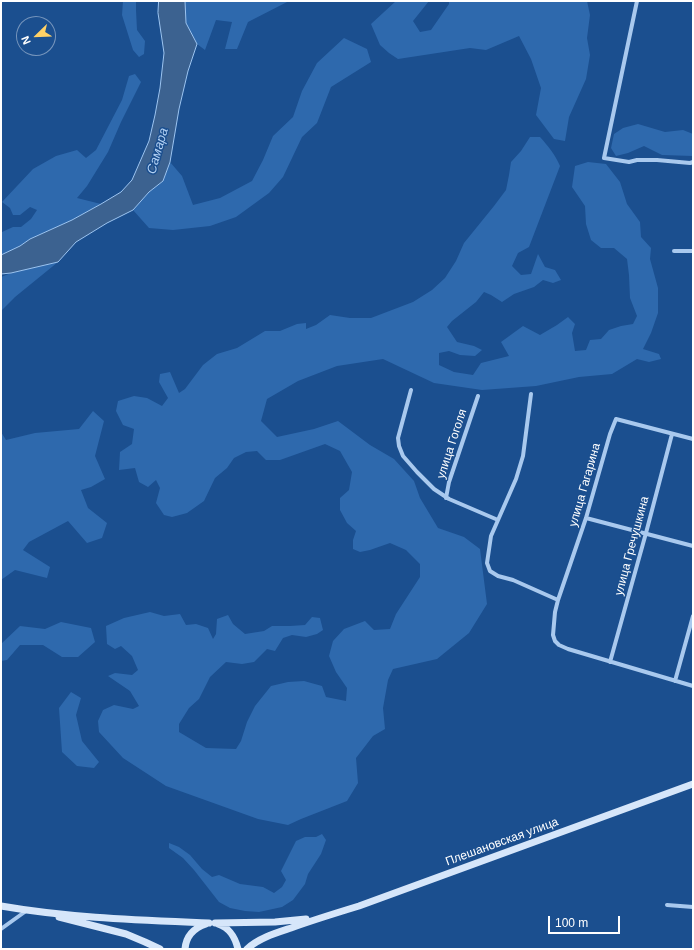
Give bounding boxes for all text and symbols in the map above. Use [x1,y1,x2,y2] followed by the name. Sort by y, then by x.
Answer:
[16,16,56,56] north arrow
[19,34,33,46] text: N
[144,126,172,176] water label: Самара
[434,407,470,481] street label: улица Гоголя
[566,442,604,528] street label: улица Гагарина
[612,495,652,597] street label: улица Гречушкина
[444,815,560,869] street label: Плешановская улица
[550,908,622,934] scale bar
[555,916,588,930] text: 100 m

